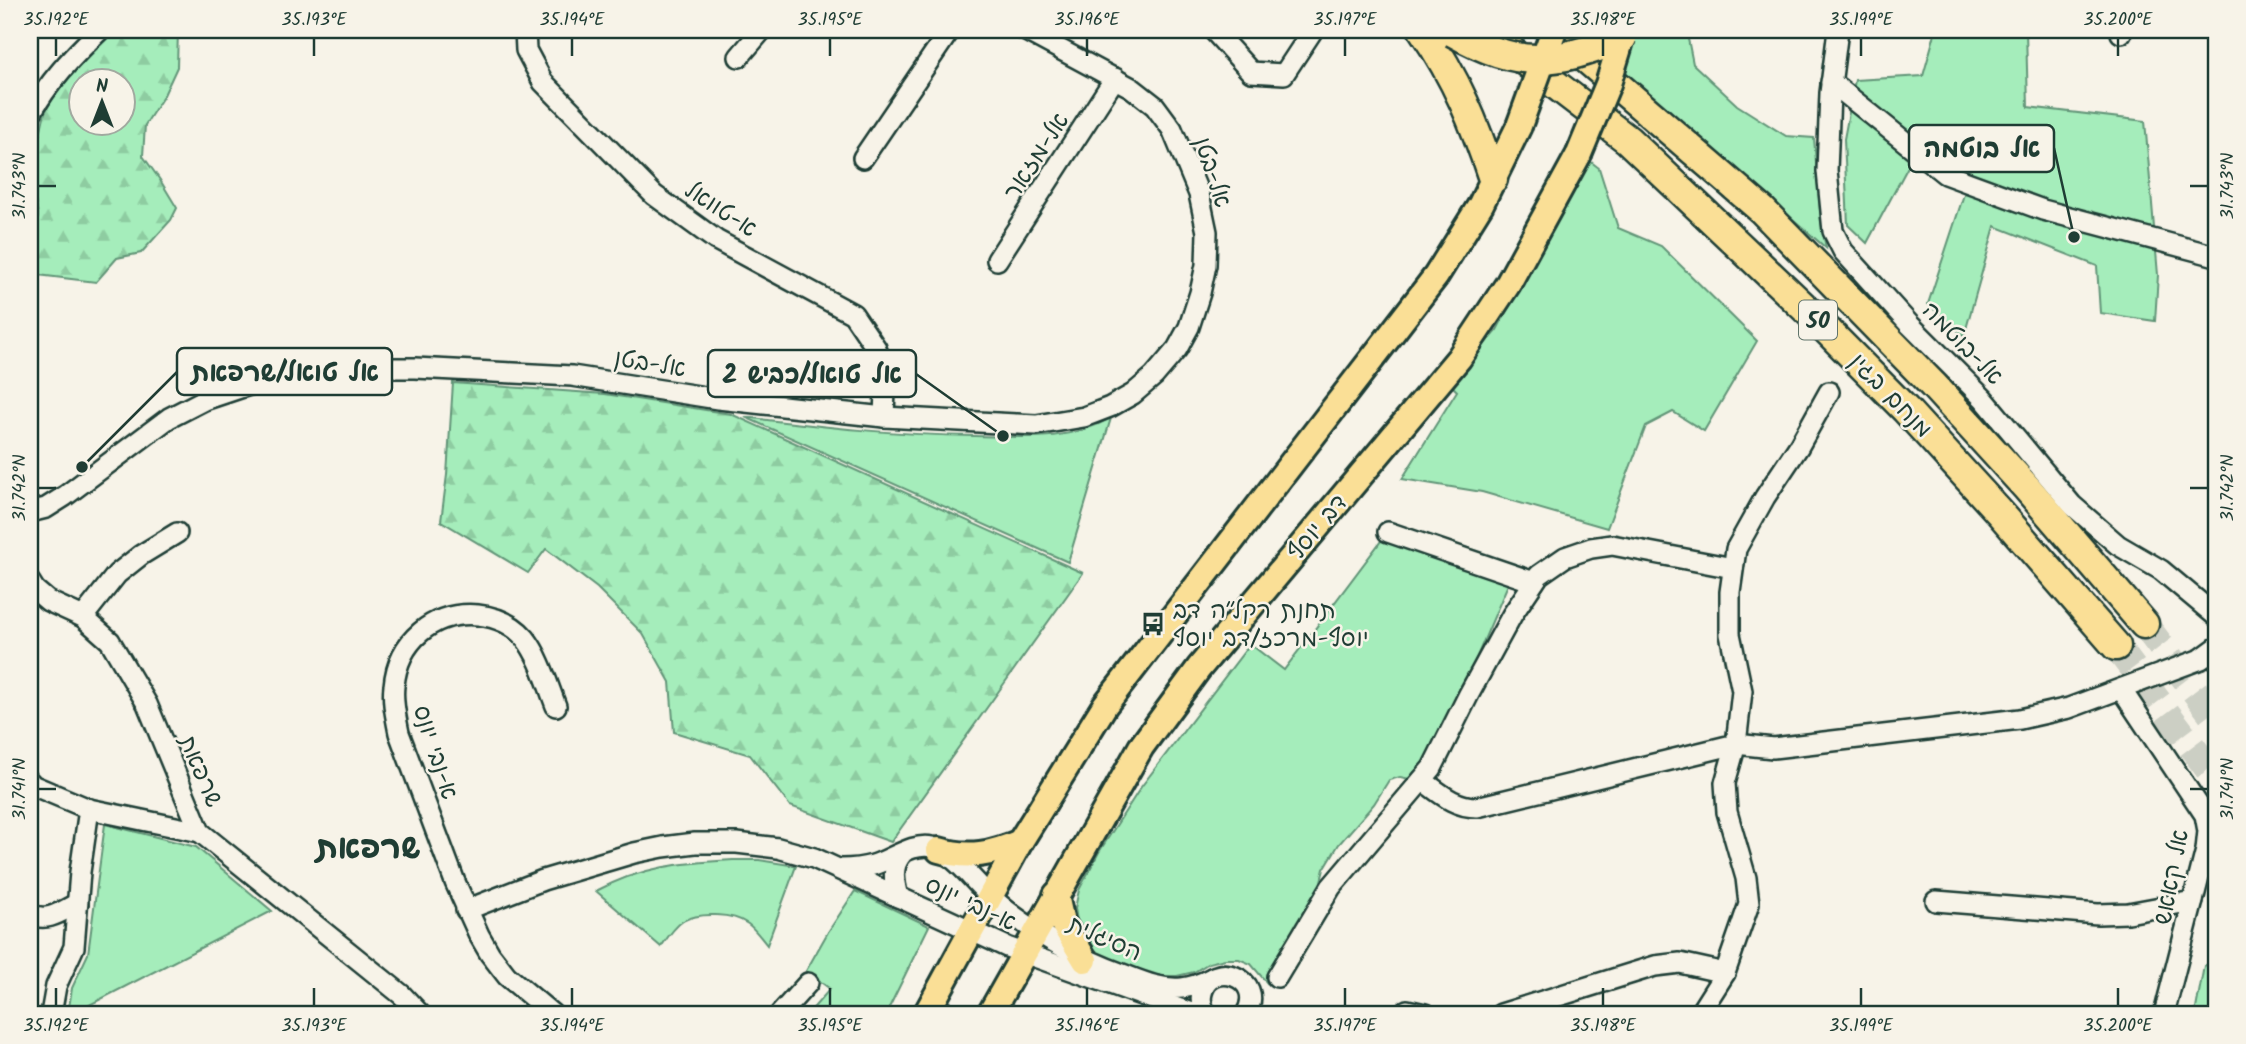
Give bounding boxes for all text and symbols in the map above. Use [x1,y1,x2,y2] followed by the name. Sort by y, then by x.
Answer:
[23,6,89,35] text: 35.192°E
[281,6,347,35] text: 35.193°E
[539,6,605,35] text: 35.194°E
[798,6,863,35] text: 35.195°E
[1054,6,1120,35] text: 35.196°E
[1313,6,1377,35] text: 35.197°E
[1570,6,1637,35] text: 35.198°E
[1829,6,1894,35] text: 35.199°E
[2083,6,2153,35] text: 35.200°E
[66,66,136,136] north arrow
[96,72,108,102] text: N
[994,105,1080,209] street label: אל-מזאר
[1909,125,2054,172] callout: אל בוטמה
[1924,129,2040,171] text: אל בוטמה
[1182,132,1241,213] street label: אל-בטן
[6,153,35,219] text: 31.743°N
[2214,153,2243,219] text: 31.743°N
[676,172,765,249] street label: א-טוואל
[1912,293,2012,395] street label: אל-בוטמה
[1799,300,1837,340] road number: 50
[611,340,688,389] street label: אל-בטן
[1839,344,1941,448] street label: מנחם בגין
[177,348,392,395] callout: אל טואל/שרפאת
[708,350,916,397] callout: אל טואל/כביש 2
[189,353,379,395] text: אל טואל/שרפאת
[722,355,902,397] text: אל טואל/כביש 2
[6,454,35,522] text: 31.742°N
[2214,454,2243,522] text: 31.742°N
[1278,486,1358,570] street label: דב יוסף
[1173,592,1368,659] place label: תחנת רקל״ה דב יוסף-מרכז/דב יוסף
[1139,610,1167,638] bus stop icon: תחנת רקל״ה דב יוסף-מרכז/דב יוסף
[401,700,468,805] street label: א-נבי יונס
[166,728,232,814] street label: שרפאת
[6,758,35,820] text: 31.741°N
[2214,758,2243,820] text: 31.741°N
[314,824,420,875] district label: שרפאת
[2144,826,2201,928] street label: אל קאאש
[918,866,1023,943] street label: א-נבי יונס
[1059,905,1148,973] street label: הסיגלית
[23,1012,89,1041] text: 35.192°E
[281,1012,347,1041] text: 35.193°E
[539,1012,605,1041] text: 35.194°E
[798,1012,863,1041] text: 35.195°E
[1054,1012,1120,1041] text: 35.196°E
[1313,1012,1377,1041] text: 35.197°E
[1570,1012,1637,1041] text: 35.198°E
[1829,1012,1894,1041] text: 35.199°E
[2083,1012,2153,1041] text: 35.200°E

